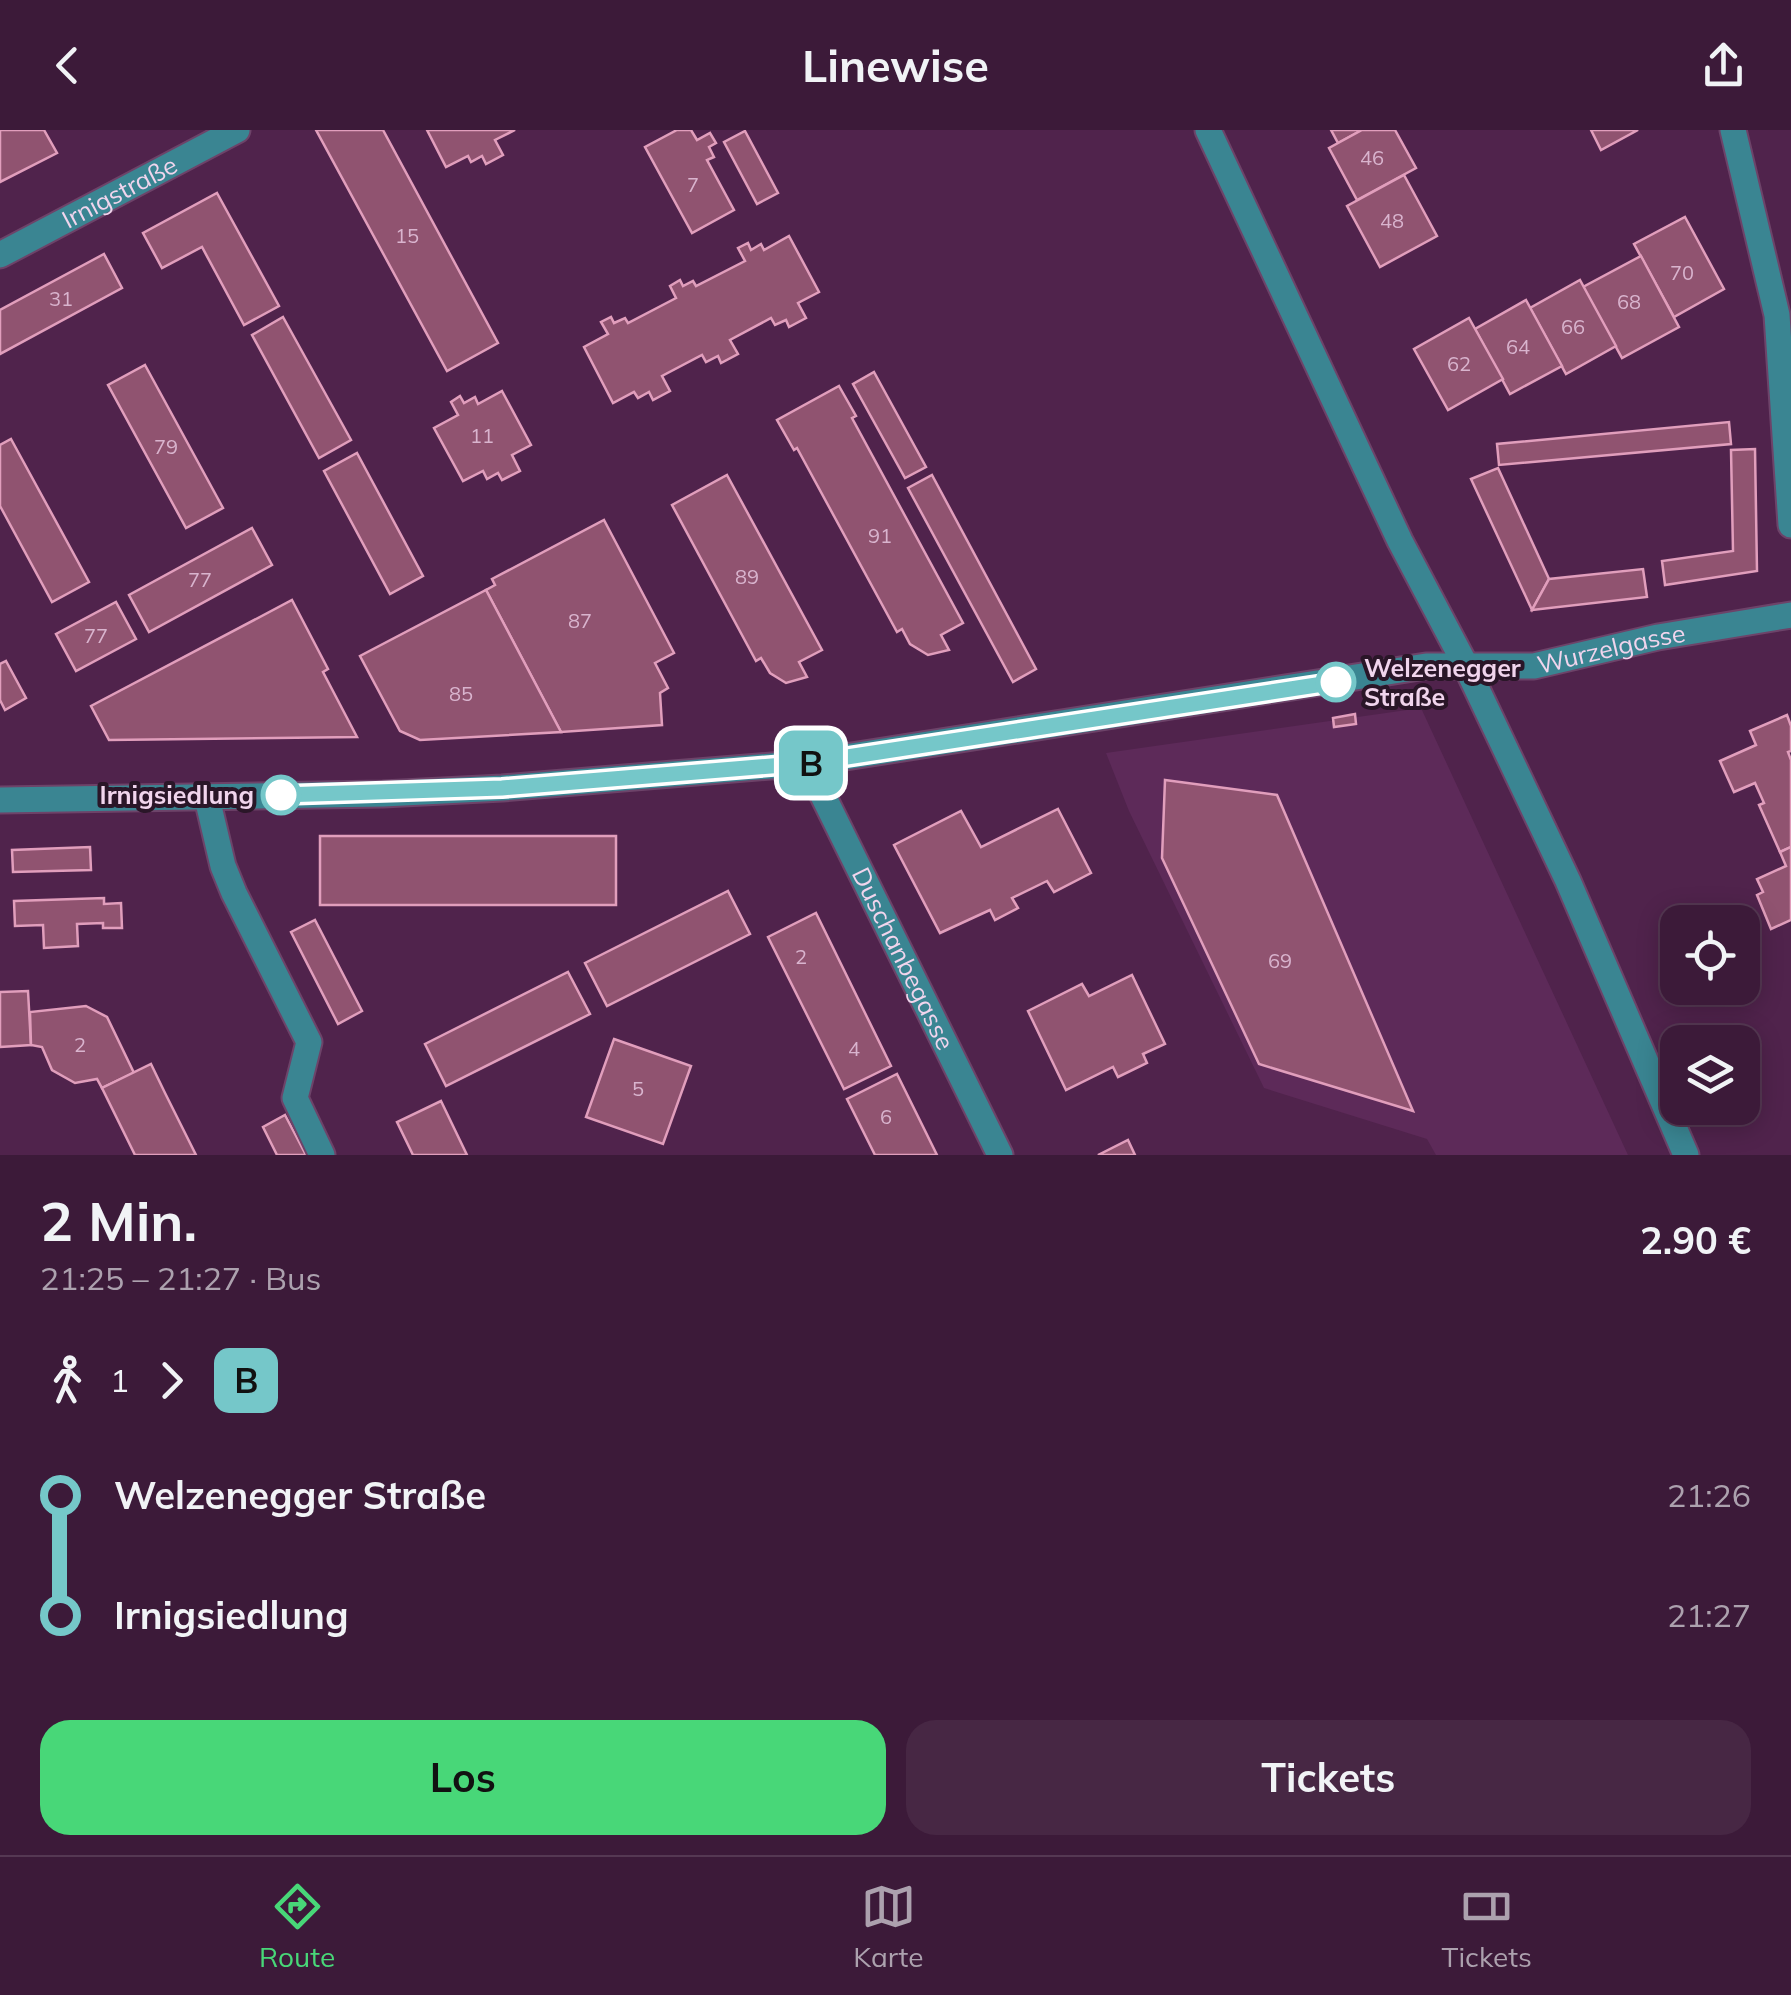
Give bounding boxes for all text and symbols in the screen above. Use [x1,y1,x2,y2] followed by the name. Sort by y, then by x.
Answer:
[802,37,989,93] text: Linewise
[40,38,95,93] icon: back
[1696,38,1751,93] icon: share
[1360,145,1384,170] house number: 46
[56,149,182,235] street label: Irnigstraße
[687,172,699,197] house number: 7
[1380,208,1404,233] house number: 48
[395,223,419,248] house number: 15
[1670,260,1694,285] house number: 70
[49,286,73,311] house number: 31
[1617,289,1641,314] house number: 68
[1561,314,1585,339] house number: 66
[1506,334,1530,359] house number: 64
[1447,351,1471,376] house number: 62
[470,423,494,448] house number: 11
[154,434,178,459] house number: 79
[868,523,892,548] house number: 91
[735,564,759,589] house number: 89
[188,567,212,592] house number: 77
[568,608,592,633] house number: 87
[1534,617,1687,680] street label: Wurzelgasse
[84,623,108,648] house number: 77
[1364,652,1521,712] place label: Welzenegger Straße
[1317,663,1355,701] marker: Welzenegger Straße
[449,681,473,706] house number: 85
[778,730,844,796] line badge: B
[799,741,823,785] text: B
[262,776,300,814] marker: Irnigsiedlung
[100,779,254,810] place label: Irnigsiedlung
[846,862,962,1055] street label: Duschanbegasse
[1660,905,1760,1125] map controls
[1660,905,1760,1005] button: locate
[795,944,807,969] house number: 2
[1268,948,1292,973] house number: 69
[1660,1025,1760,1125] button: layers
[74,1032,86,1057] house number: 2
[848,1036,860,1061] house number: 4
[632,1076,644,1101] house number: 5
[880,1104,892,1129] house number: 6
[40,1186,197,1255] text: 2 Min.
[1640,1216,1751,1264] text: 2.90 €
[40,1258,321,1298] text: 21:25 – 21:27 · Bus
[40,1353,95,1408] icon: walk
[144,1353,199,1408] icon: forward
[234,1358,258,1402] text: B
[110,1360,129,1400] text: 1
[114,1471,486,1519] text: Welzenegger Straße
[1667,1475,1751,1515] text: 21:26
[114,1591,349,1639] text: Irnigsiedlung
[1667,1595,1751,1635] text: 21:27
[40,1720,886,1835] button: Los
[906,1720,1751,1835] button: Tickets
[259,1879,335,1974] tab: Route
[853,1879,924,1974] tab: Karte
[1442,1879,1532,1974] tab: Tickets

